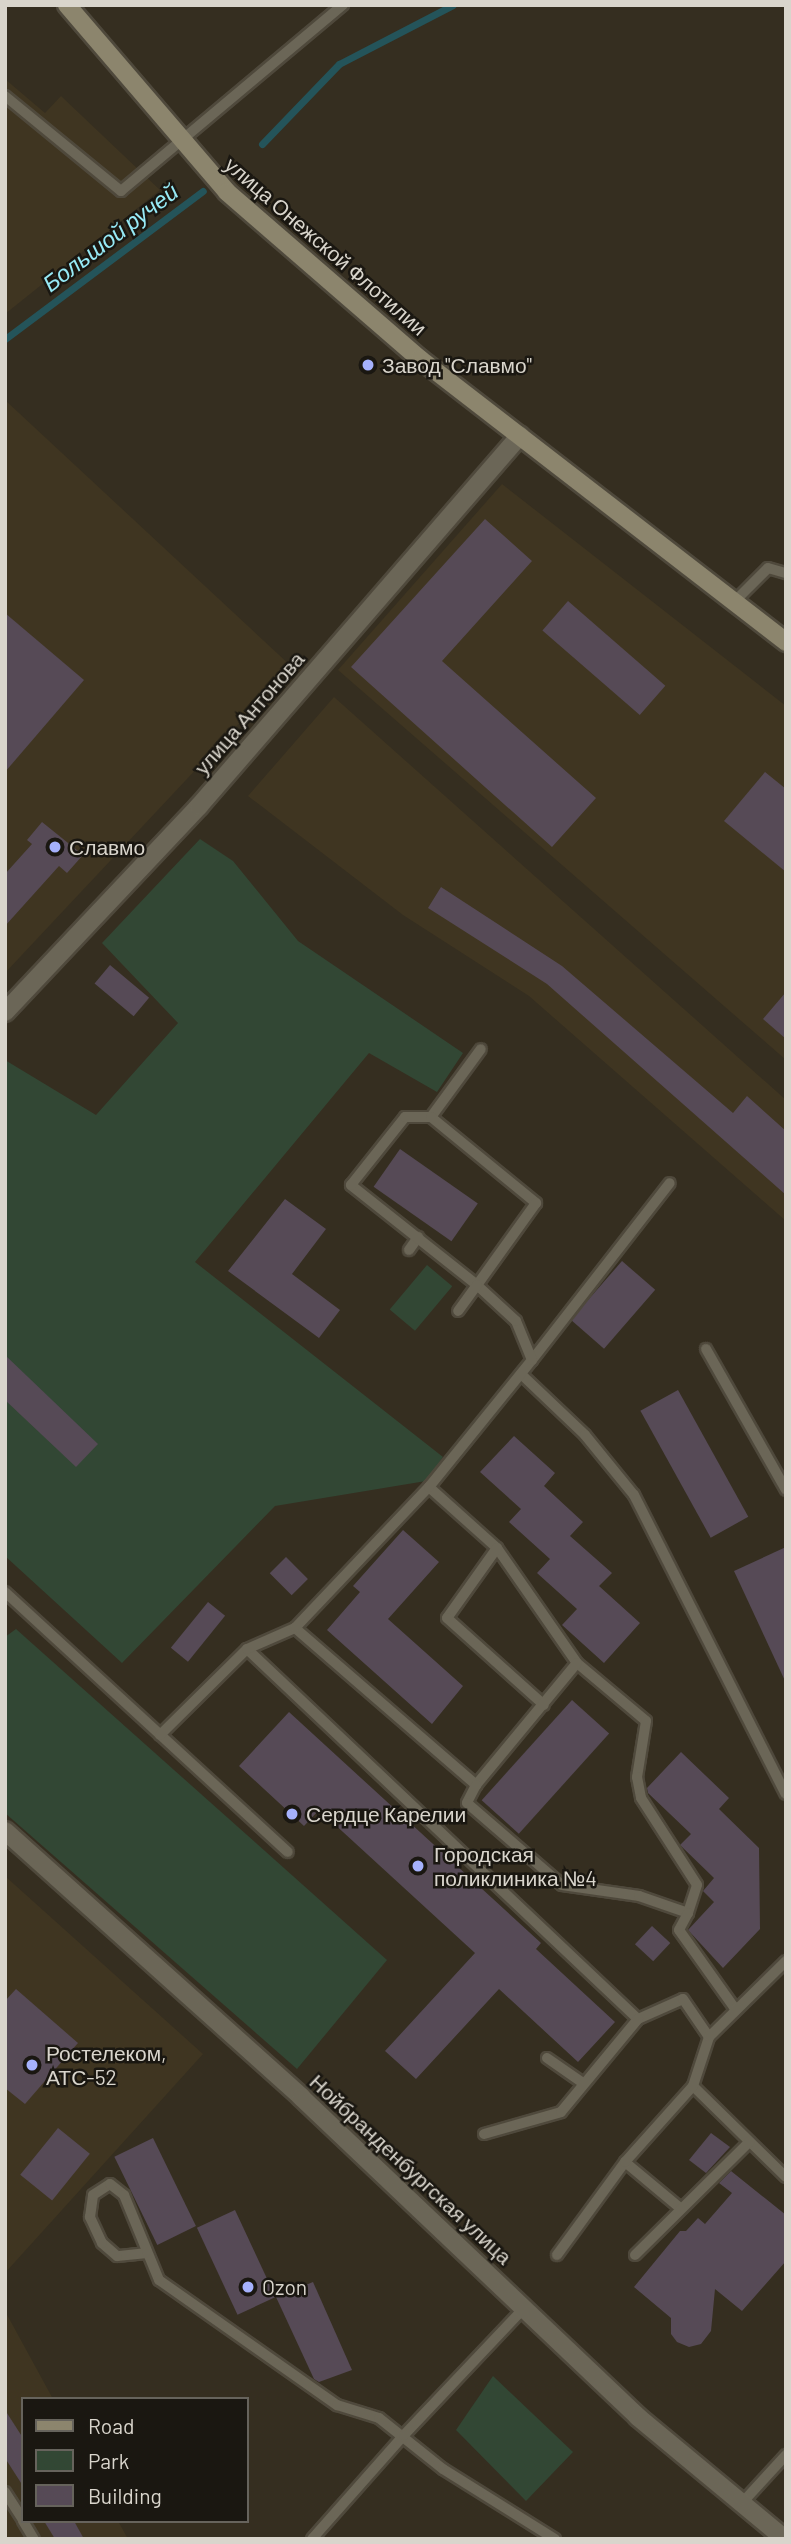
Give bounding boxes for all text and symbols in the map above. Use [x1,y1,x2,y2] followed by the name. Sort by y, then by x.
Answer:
[220,152,432,340] street label: улица Онежской Флотилии
[37,177,183,297] water label: Большой ручей
[382,352,532,378] place label: Завод "Славмо"
[360,357,376,373] marker: Завод "Славмо"
[189,646,309,780] street label: улица Антонова
[69,834,145,860] place label: Славмо
[47,839,63,855] marker: Славмо
[306,1801,466,1827] place label: Сердце Карелии
[284,1806,300,1822] marker: Сердце Карелии
[434,1841,597,1891] place label: Городская поликлиника №4
[408,1856,428,1876] marker: Городская поликлиника №4
[46,2040,167,2090] place label: Ростелеком, АТС-52
[24,2057,40,2073] marker: Ростелеком, АТС-52
[305,2069,517,2269] street label: Нойбранденбургская улица
[262,2274,307,2300] place label: Ozon
[240,2279,256,2295] marker: Ozon
[21,2397,248,2523] legend
[88,2413,134,2438] text: Road
[88,2448,129,2473] text: Park
[88,2483,162,2508] text: Building

